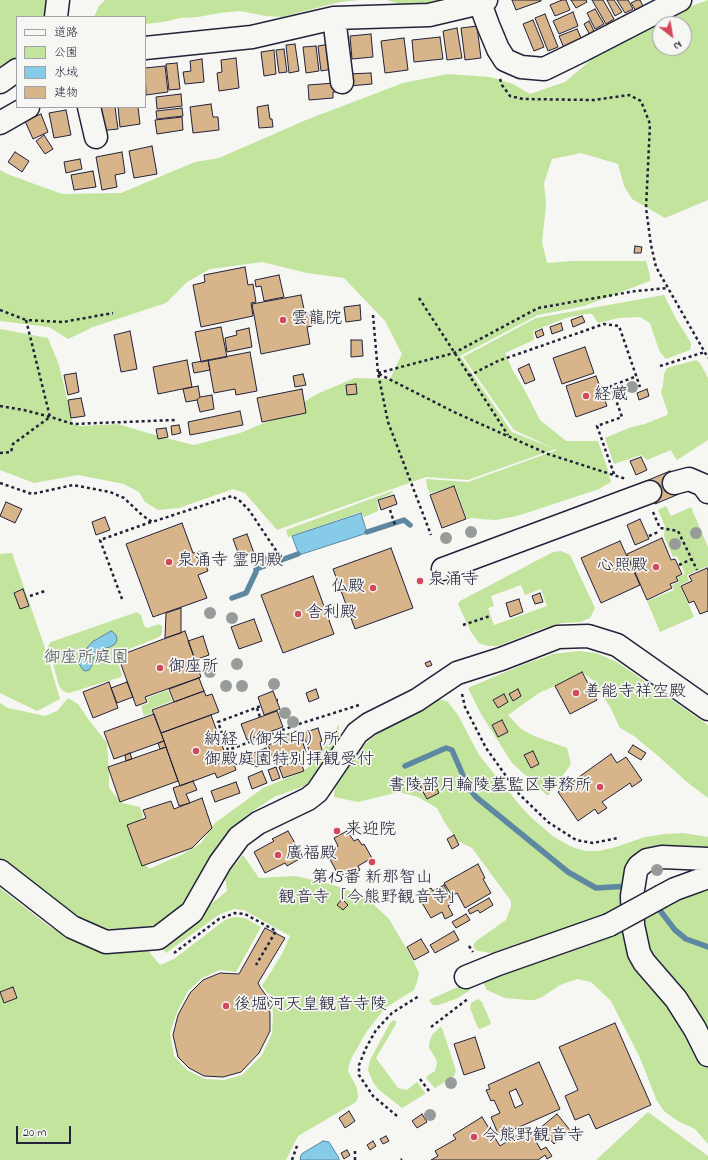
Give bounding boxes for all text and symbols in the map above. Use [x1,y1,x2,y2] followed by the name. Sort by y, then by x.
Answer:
[16,16,146,108] legend
[652,16,692,56] north arrow
[54,24,78,42] text: 道路
[670,37,685,54] text: N
[54,44,78,62] text: 公園
[54,64,78,82] text: 水域
[54,84,78,102] text: 建物
[291,310,342,330] place label: 雲龍院
[278,315,288,325] marker: 雲龍院
[594,386,628,406] place label: 経蔵
[581,391,591,401] marker: 経蔵
[177,552,283,572] place label: 泉涌寺 霊明殿
[164,557,174,567] marker: 泉涌寺 霊明殿
[597,557,648,577] place label: 心照殿
[651,562,661,572] marker: 心照殿
[428,571,479,591] place label: 泉涌寺
[415,576,425,586] marker: 泉涌寺
[331,578,365,598] place label: 仏殿
[368,583,378,593] marker: 仏殿
[306,604,357,624] place label: 舎利殿
[293,609,303,619] marker: 舎利殿
[44,649,128,669] park label: 御座所庭園
[168,658,219,678] place label: 御座所
[155,663,165,673] marker: 御座所
[584,683,686,703] place label: 善能寺祥空殿
[571,688,581,698] marker: 善能寺祥空殿
[204,731,374,771] place label: 納経（御朱印）所 御殿庭園特別拝観受付
[191,746,201,756] marker: 納経（御朱印）所 御殿庭園特別拝観受付
[388,777,592,797] place label: 書陵部月輪陵墓監区事務所
[595,782,605,792] marker: 書陵部月輪陵墓監区事務所
[345,821,396,841] place label: 来迎院
[332,826,342,836] marker: 来迎院
[286,845,337,865] place label: 廣福殿
[273,850,283,860] marker: 廣福殿
[367,857,377,867] marker: 第15番 新那智山 観音寺「今熊野観音寺」
[279,869,465,909] place label: 第15番 新那智山 観音寺「今熊野観音寺」
[234,996,387,1016] place label: 後堀河天皇観音寺陵
[221,1001,231,1011] marker: 後堀河天皇観音寺陵
[18,1118,73,1144] scale bar
[23,1124,46,1142] text: 20 m
[482,1127,584,1147] place label: 今熊野観音寺
[469,1132,479,1142] marker: 今熊野観音寺

